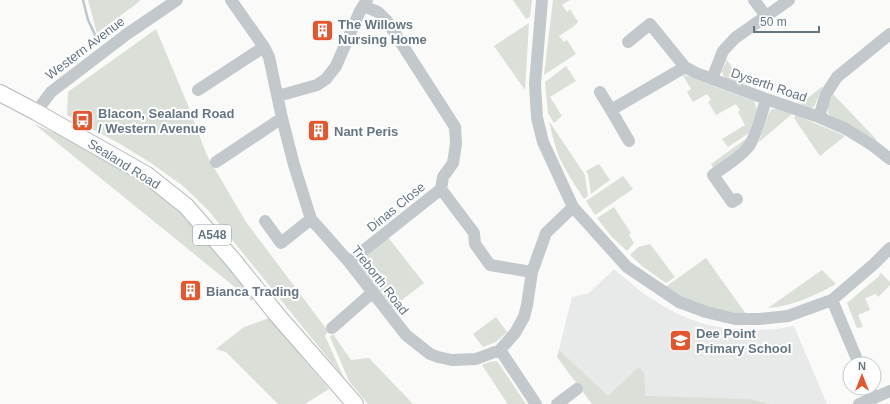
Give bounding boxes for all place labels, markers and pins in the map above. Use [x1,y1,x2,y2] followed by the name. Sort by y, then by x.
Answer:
[338,17,427,47] place label: The Willows Nursing Home
[309,18,335,44] building icon: The Willows Nursing Home
[98,106,235,136] place label: Blacon, Sealand Road / Western Avenue
[69,107,95,133] bus stop icon: Blacon, Sealand Road / Western Avenue
[306,118,332,144] building icon: Nant Peris
[334,124,398,139] place label: Nant Peris
[177,278,203,304] building icon: Bianca Trading
[206,284,299,299] place label: Bianca Trading
[696,326,791,356] place label: Dee Point Primary School
[668,327,694,353] school or university icon: Dee Point Primary School

